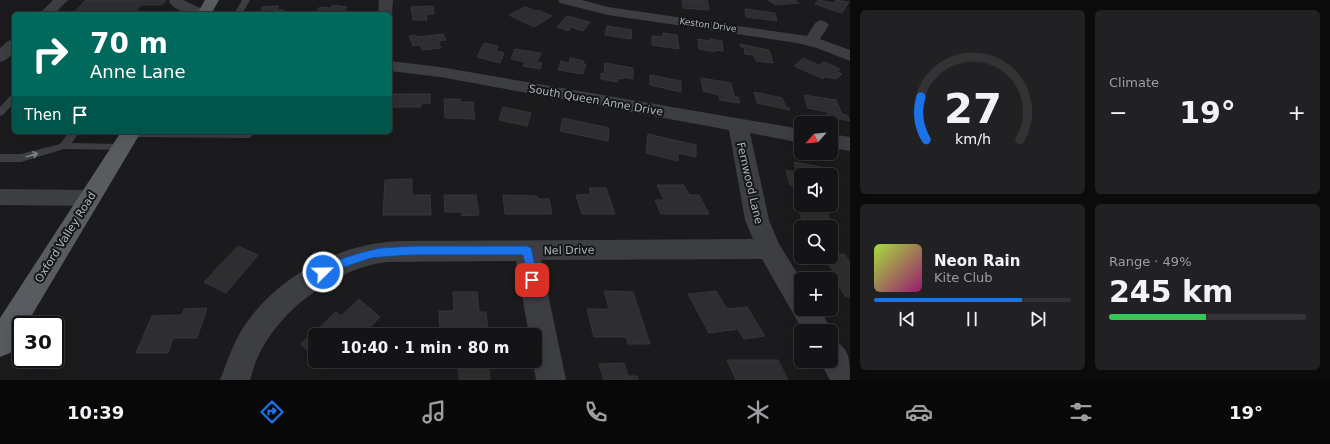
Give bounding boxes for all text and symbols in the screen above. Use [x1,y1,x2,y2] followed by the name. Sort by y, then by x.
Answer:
[679,16,738,34] street label: Keston Drive
[90,27,168,60] text: 70 m
[24,28,76,80] icon: right
[90,61,185,82] text: Anne Lane
[1109,75,1159,90] text: Climate
[528,82,664,119] street label: South Queen Anne Drive
[944,84,1001,133] text: 27
[1179,95,1236,130] text: 19°
[1109,100,1127,125] text: −
[1288,100,1306,125] text: +
[69,104,91,126] icon: arrive
[24,106,61,124] text: Then
[794,116,838,160] north arrow
[794,116,838,368] map controls
[954,131,991,147] text: km/h
[734,141,765,225] street label: Fernwood Lane
[26,151,39,158] one-way arrow
[794,168,838,212] button: sound
[32,190,99,285] street label: Oxford Valley Road
[794,220,838,264] button: search
[543,244,595,257] street label: Nel Drive
[302,251,344,293] position arrow
[934,252,1020,270] text: Neon Rain
[1109,254,1192,269] text: Range · 49%
[515,263,549,297] pin
[521,269,543,291] icon: arrive
[934,270,993,285] text: Kite Club
[794,272,838,316] button: +
[1109,274,1233,309] text: 245 km
[896,308,918,330] icon: previous
[961,308,983,330] icon: pause
[1027,308,1049,330] icon: next
[12,316,64,368] speed limit sign: 30
[794,324,838,368] button: −
[341,339,509,357] text: 10:40 · 1 min · 80 m
[258,398,286,426] icon: directions
[420,398,448,426] icon: music
[582,398,610,426] icon: phone
[744,398,772,426] icon: climate
[905,398,933,426] icon: car
[1067,398,1095,426] icon: filters
[67,402,124,423] text: 10:39
[1229,402,1263,423] text: 19°

